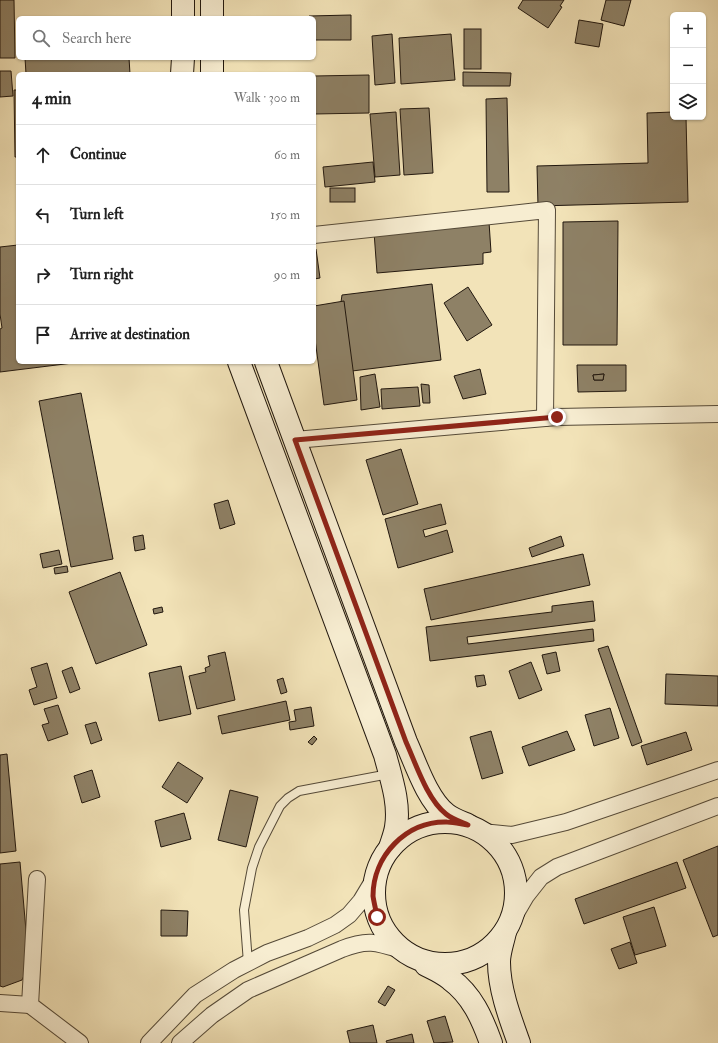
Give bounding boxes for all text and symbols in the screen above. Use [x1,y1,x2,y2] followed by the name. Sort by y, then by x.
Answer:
[670,12,706,120] map controls
[670,12,706,48] button: +
[16,16,316,60] search box
[30,27,52,49] icon: search
[62,29,131,48] text: Search here
[670,48,706,84] button: −
[670,84,706,120] button: layers
[32,88,71,109] text: 4 min
[234,90,300,106] text: Walk · 300 m
[32,144,54,166] icon: ahead
[70,145,126,164] text: Continue
[274,147,300,163] text: 60 m
[32,204,54,226] icon: left
[70,205,124,224] text: Turn left
[270,207,300,223] text: 150 m
[32,264,54,286] icon: right
[70,265,133,284] text: Turn right
[274,267,300,283] text: 90 m
[32,324,54,346] icon: arrive
[70,325,190,344] text: Arrive at destination
[548,408,566,426] route end
[368,908,386,926] route start

